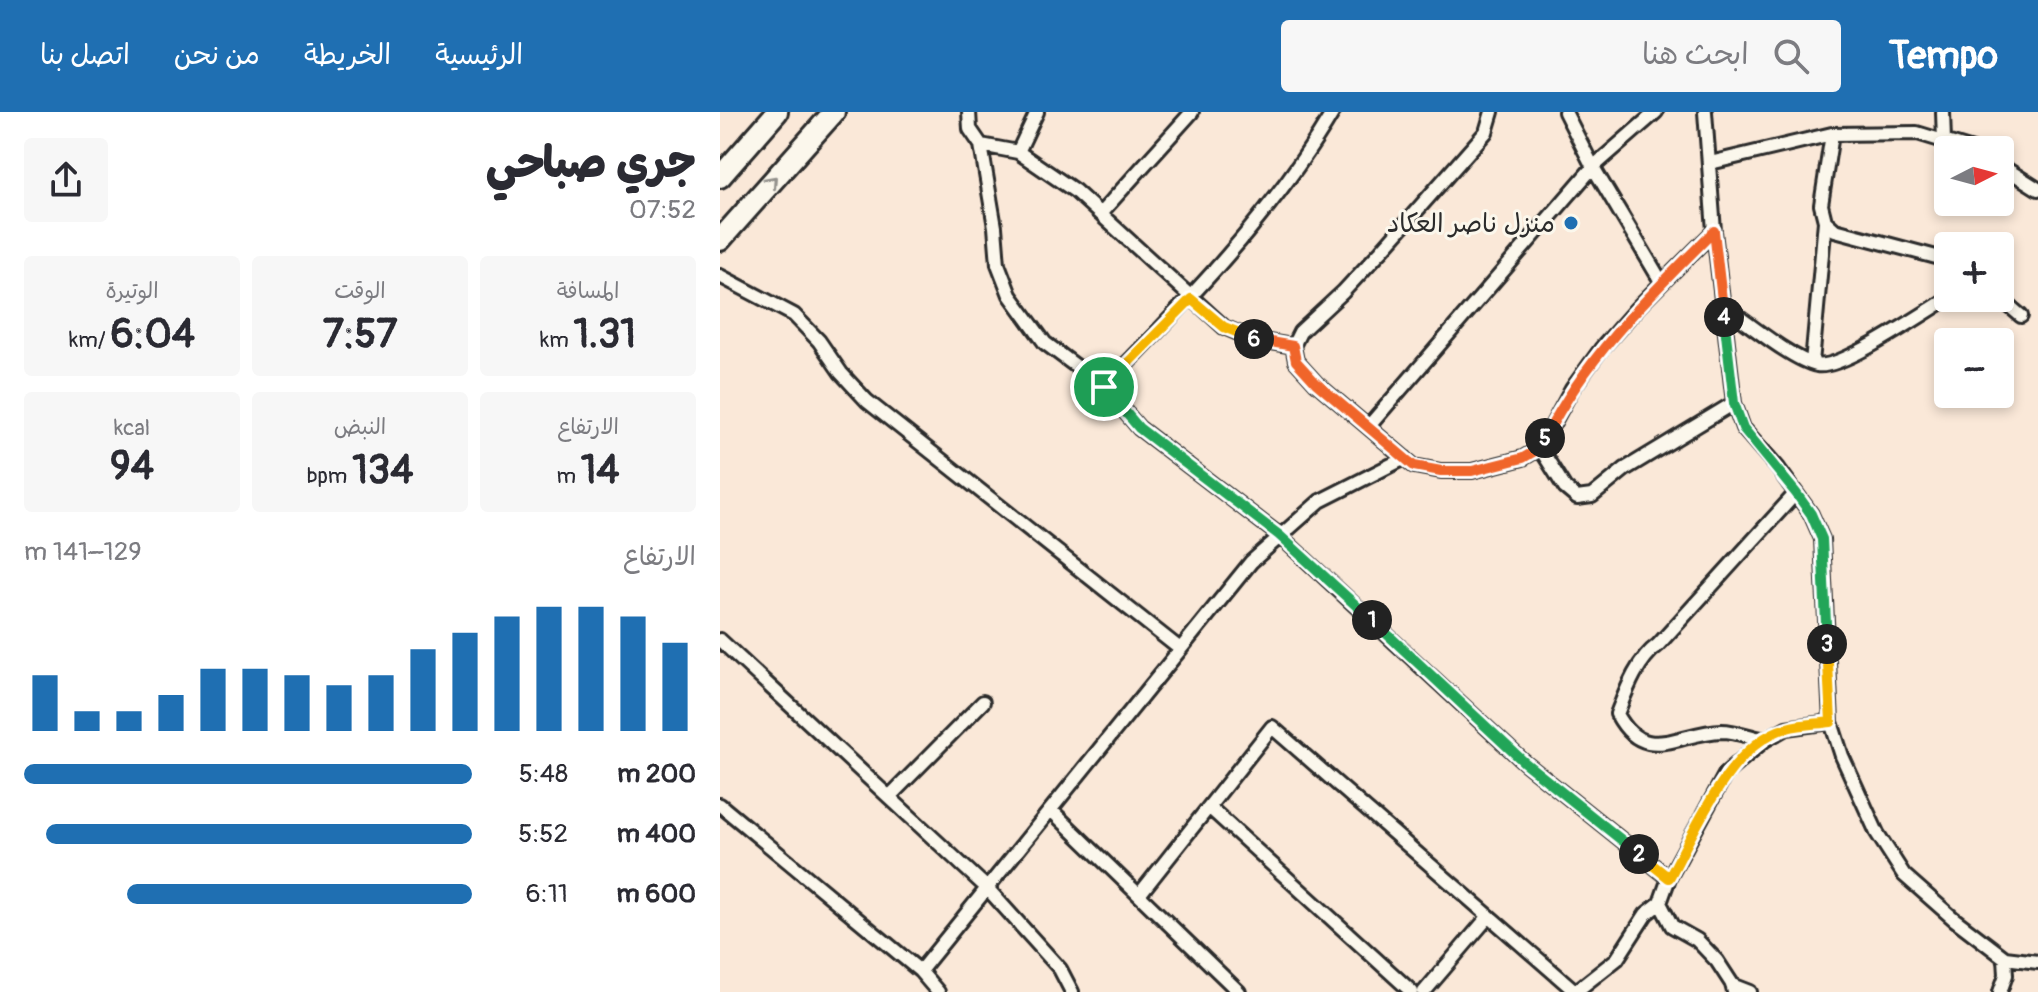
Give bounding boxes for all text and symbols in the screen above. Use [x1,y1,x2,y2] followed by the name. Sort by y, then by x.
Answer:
[1281,20,1841,92] search box
[1889,32,1998,80] text: Tempo
[1769,34,1813,78] icon: search
[1642,36,1749,73] text: ابحث هنا
[40,38,130,73] text: اتصل بنا
[174,38,260,73] text: من نحن
[304,38,391,73] text: الخريطة
[435,38,523,73] text: الرئيسية
[486,136,696,191] text: جري صباحي
[1934,136,2014,216] north arrow
[1934,136,2014,408] map controls
[24,138,108,222] button: share
[762,176,777,191] one-way arrow
[629,194,696,226] text: 07:52
[1387,208,1555,240] place label: منزل ناصر العكاد
[1562,214,1580,232] marker: منزل ناصر العكاد
[1934,232,2014,312] button: +
[105,277,159,305] text: الوتيرة
[334,277,386,305] text: الوقت
[557,277,619,305] text: المسافة
[1704,297,1744,337] pin: 4
[1718,303,1730,331] text: 4
[110,310,195,359] text: 6:04
[323,310,397,359] text: 7:57
[574,310,636,359] text: 1.31
[1234,319,1274,359] pin: 6
[1248,325,1260,353] text: 6
[69,326,110,354] text: /km
[540,326,574,354] text: km
[1934,328,2014,408] button: −
[1070,353,1138,421] pin
[1082,365,1126,409] icon: arrive
[334,413,386,441] text: النبض
[557,413,619,441] text: الارتفاع
[114,414,150,442] text: kcal
[1525,418,1565,458] pin: 5
[1539,424,1551,452] text: 5
[110,442,154,491] text: 94
[352,446,413,495] text: 134
[581,446,620,495] text: 14
[307,462,352,490] text: bpm
[556,462,581,490] text: m
[24,536,142,568] text: 129–141 m
[623,541,696,573] text: الارتفاع
[1352,600,1392,640] pin: 1
[1368,606,1376,634] text: 1
[1807,624,1847,664] pin: 3
[1821,630,1833,658] text: 3
[519,758,568,790] text: 5:48
[617,758,696,790] text: 200 m
[518,818,568,850] text: 5:52
[617,818,696,850] text: 400 m
[1619,834,1659,874] pin: 2
[1633,840,1645,868] text: 2
[526,878,568,910] text: 6:11
[617,878,696,910] text: 600 m

